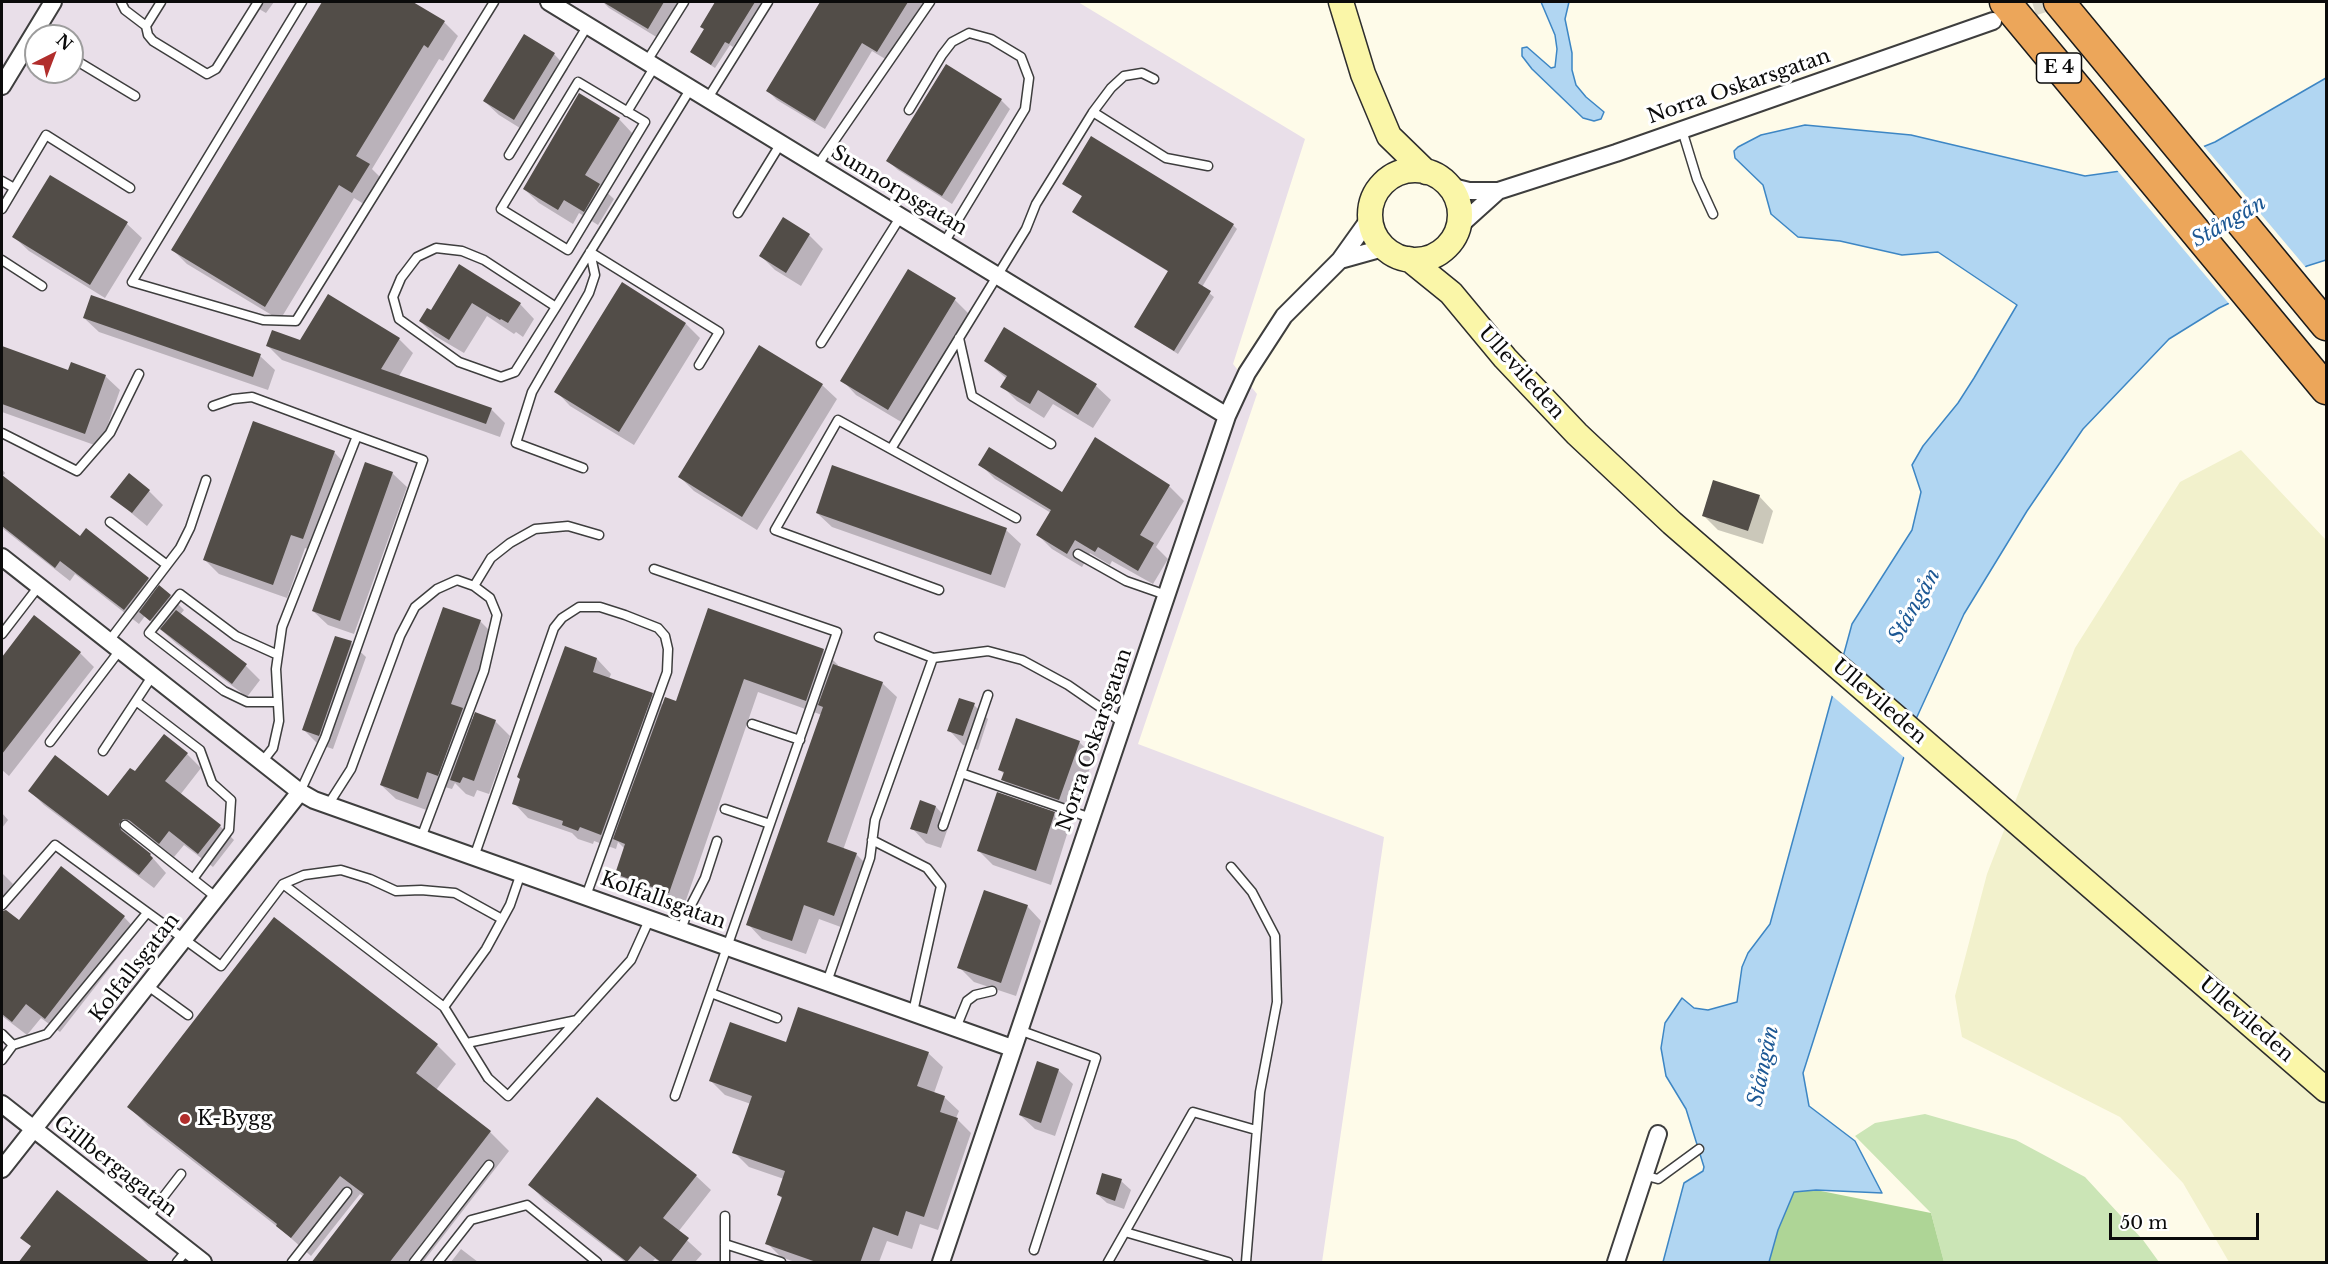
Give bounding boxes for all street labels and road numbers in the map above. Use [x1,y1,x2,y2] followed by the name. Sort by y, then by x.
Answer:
[1644,44,1834,130] street label: Norra Oskarsgatan
[2036,53,2082,83] road number: E 4
[827,141,971,241] street label: Sunnorpsgatan
[1473,321,1569,425] street label: Ullevileden
[1052,645,1138,835] street label: Norra Oskarsgatan
[1827,655,1931,749] street label: Ullevileden
[597,867,729,935] street label: Kolfallsgatan
[85,909,185,1027] street label: Kolfallsgatan
[2194,973,2298,1067] street label: Ullevileden
[49,1111,181,1223] street label: Gillbergagatan

